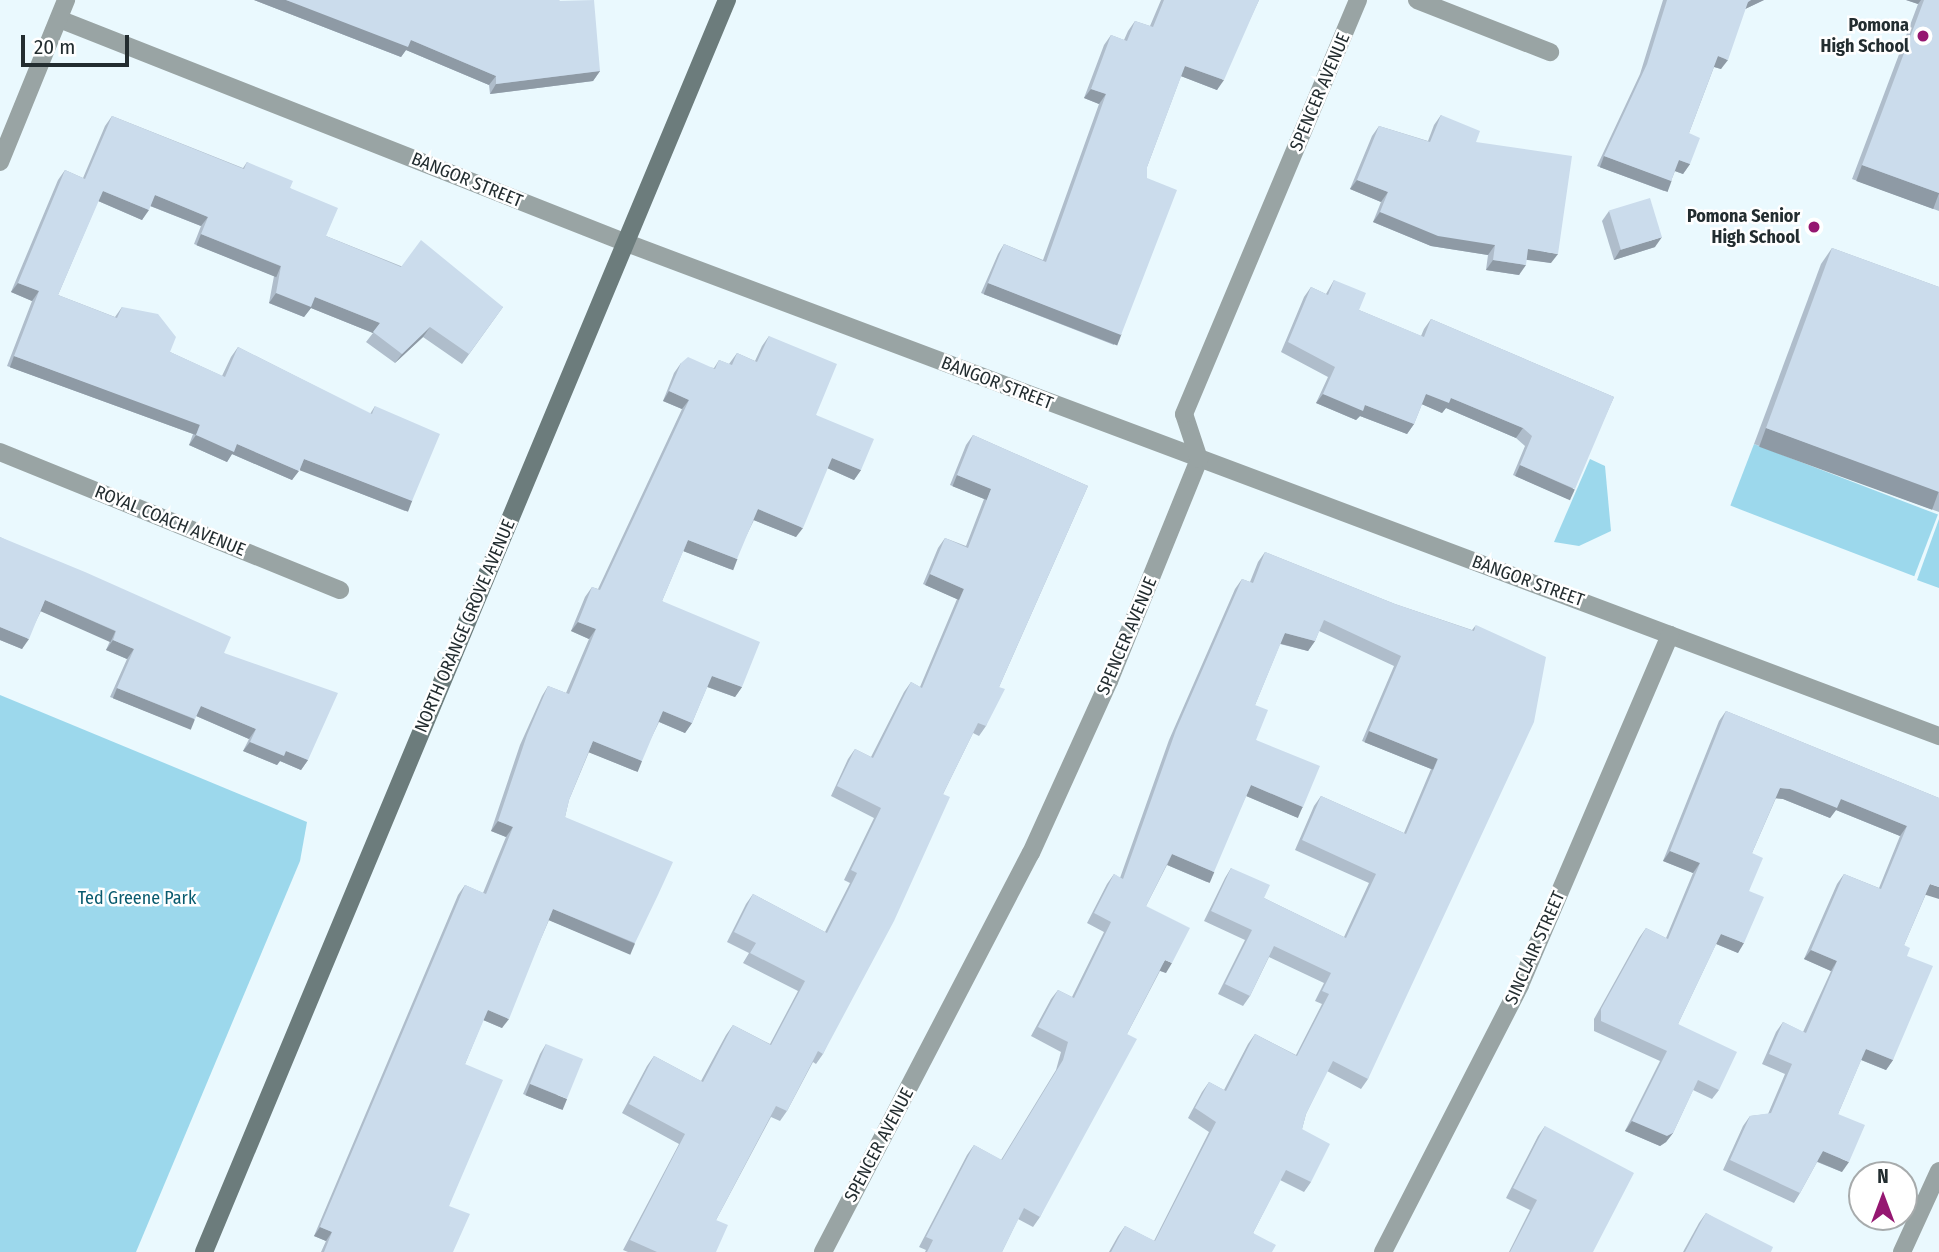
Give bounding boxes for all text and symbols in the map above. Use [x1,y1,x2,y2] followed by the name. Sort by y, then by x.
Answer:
[1821,15,1909,58] place label: Pomona High School
[24,21,133,65] scale bar
[1915,28,1931,44] marker: Pomona High School
[1285,30,1355,154] street label: SPENCER AVENUE
[34,34,75,60] text: 20 m
[408,148,526,212] street label: BANGOR STREET
[1687,206,1800,248] place label: Pomona Senior High School
[1806,219,1822,235] marker: Pomona Senior High School
[938,352,1056,414] street label: BANGOR STREET
[92,481,248,561] street label: ROYAL COACH AVENUE
[410,516,520,736] street label: NORTH ORANGE GROVE AVENUE
[1469,551,1587,611] street label: BANGOR STREET
[1092,574,1162,698] street label: SPENCER AVENUE
[78,887,196,909] park label: Ted Greene Park
[1500,888,1570,1008] street label: SINCLAIR STREET
[840,1084,918,1206] street label: SPENCER AVENUE
[1848,1161,1918,1231] north arrow
[1877,1165,1889,1188] text: N

